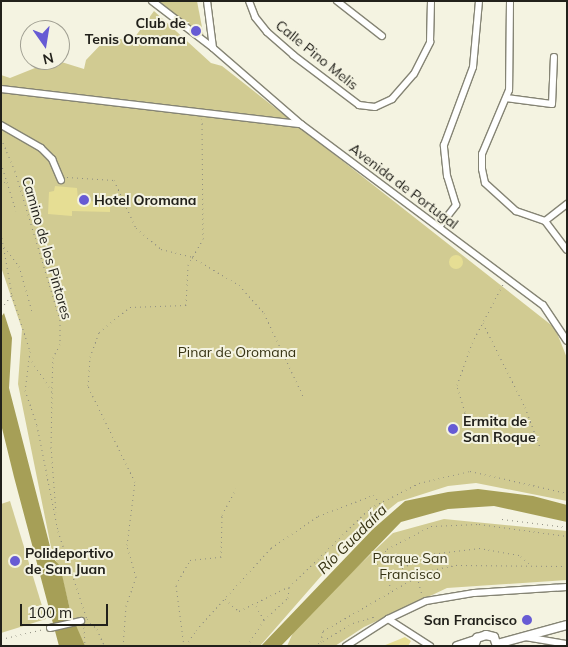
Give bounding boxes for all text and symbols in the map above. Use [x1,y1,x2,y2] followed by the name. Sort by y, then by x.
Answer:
[85,15,186,48] place label: Club de Tenis Oromana
[272,17,362,93] street label: Calle Pino Melis
[20,20,70,70] north arrow
[190,25,202,37] marker: Club de Tenis Oromana
[41,49,55,69] text: N
[346,140,462,232] street label: Avenida de Portugal
[19,175,75,321] street label: Camino de los Pintores
[94,192,197,208] place label: Hotel Oromana
[78,194,90,206] marker: Hotel Oromana
[178,344,296,360] park label: Pinar de Oromana
[463,413,536,446] place label: Ermita de San Roque
[447,423,459,435] marker: Ermita de San Roque
[313,500,391,578] water label: Río Guadaíra
[25,545,114,578] place label: Polideportivo de San Juan
[372,550,448,582] park label: Parque San Francisco
[9,555,21,567] marker: Polideportivo de San Juan
[22,594,110,626] scale bar
[28,603,72,622] text: 100 m
[424,612,517,628] place label: San Francisco
[521,614,533,626] marker: San Francisco

